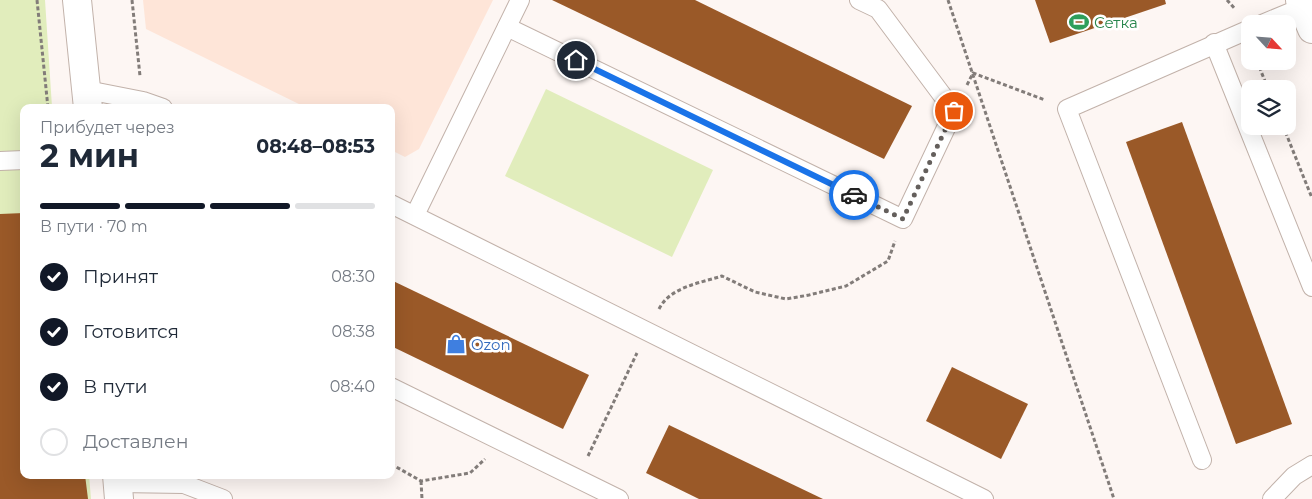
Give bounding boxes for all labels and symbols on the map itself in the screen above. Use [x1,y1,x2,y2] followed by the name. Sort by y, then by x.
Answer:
[1068,11,1090,33] sports icon: Сетка
[1094,13,1138,32] place label: Сетка
[1241,15,1296,70] north arrow
[555,39,597,81] pin
[933,90,975,132] pin
[829,170,879,220] courier
[445,333,467,355] shop icon: Ozon
[471,335,511,354] place label: Ozon

